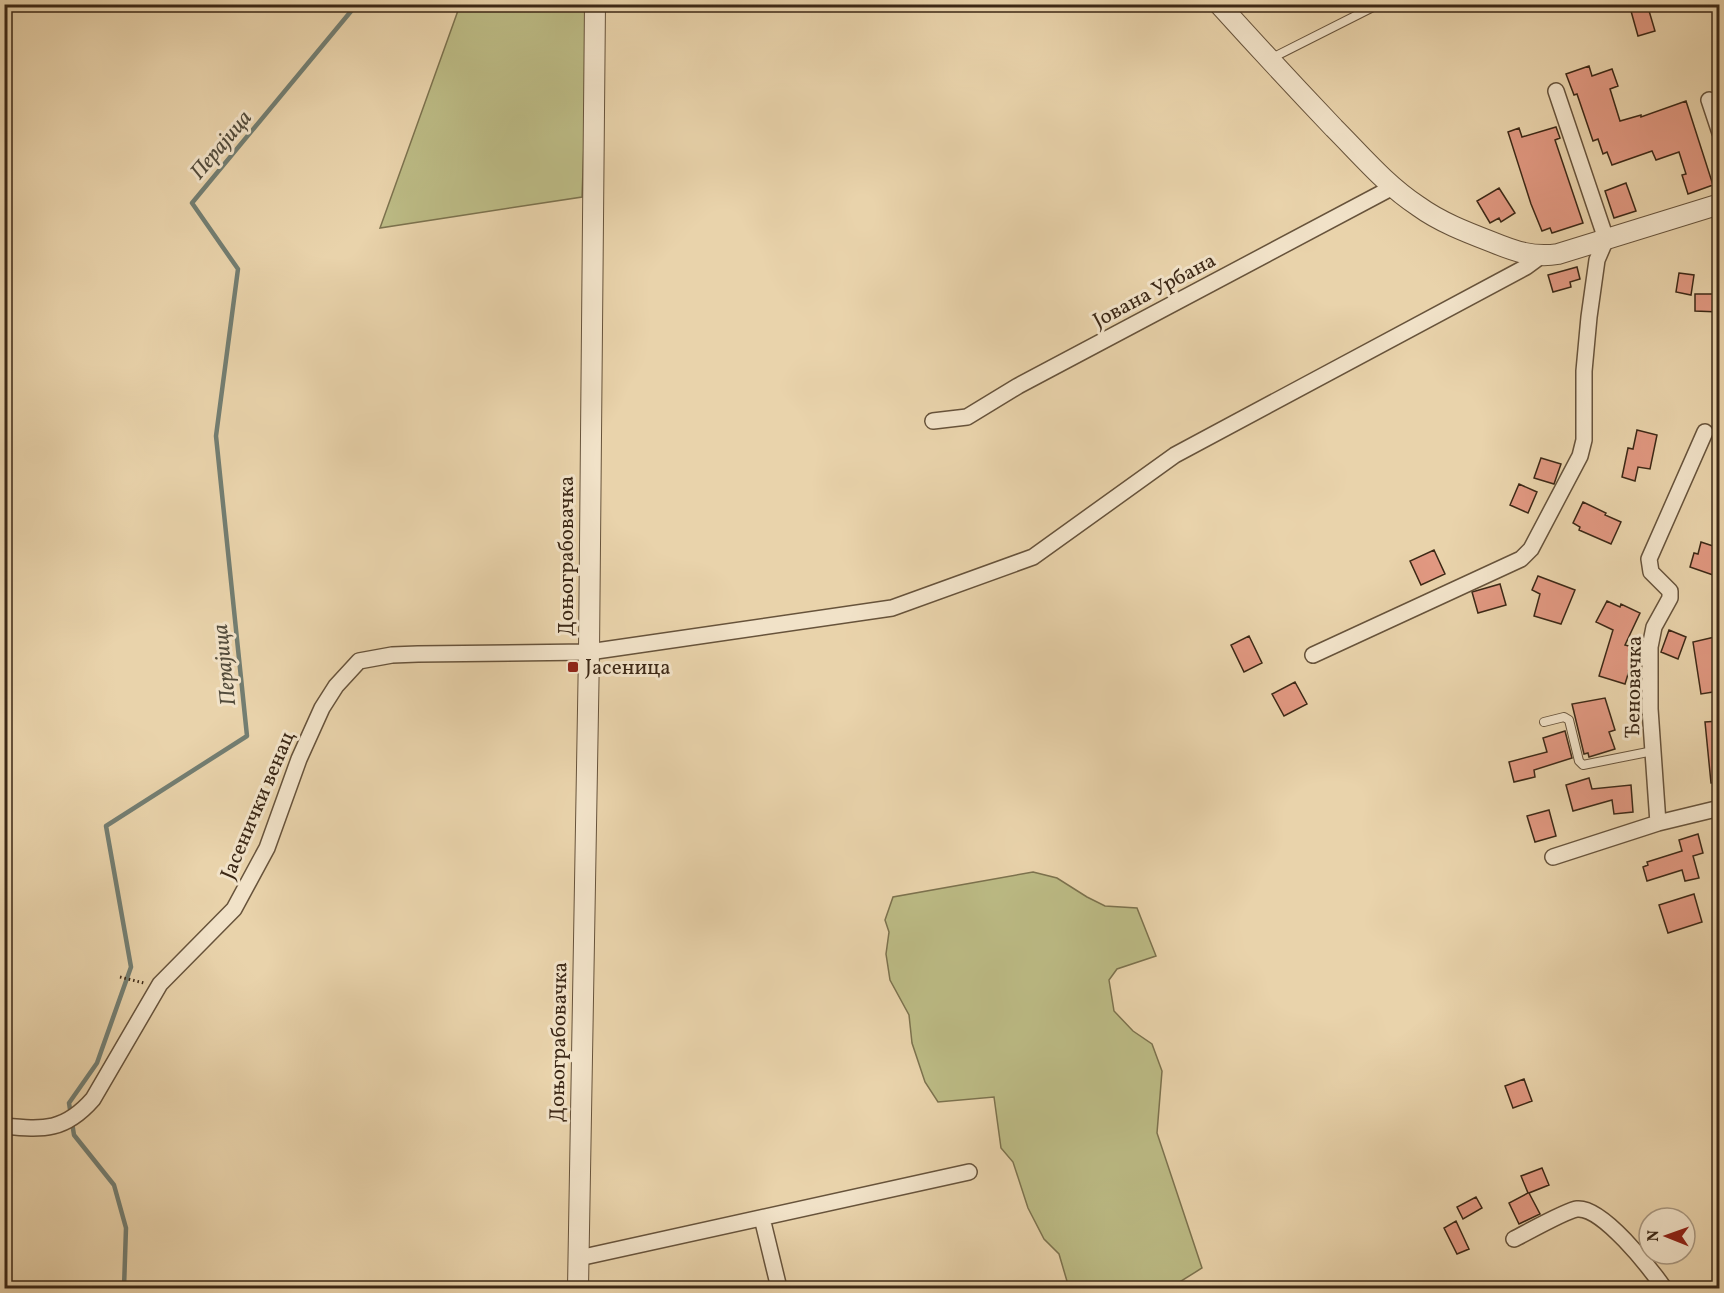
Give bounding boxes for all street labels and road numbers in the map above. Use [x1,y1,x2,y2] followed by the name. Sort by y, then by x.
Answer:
[1088,247,1221,336] street label: Јована Урбана
[553,476,582,636] street label: Доњограбовачка
[1619,635,1650,739] street label: Ђеновачка
[214,727,303,884] street label: Јасенички венац
[544,962,575,1122] street label: Доњограбовачка

